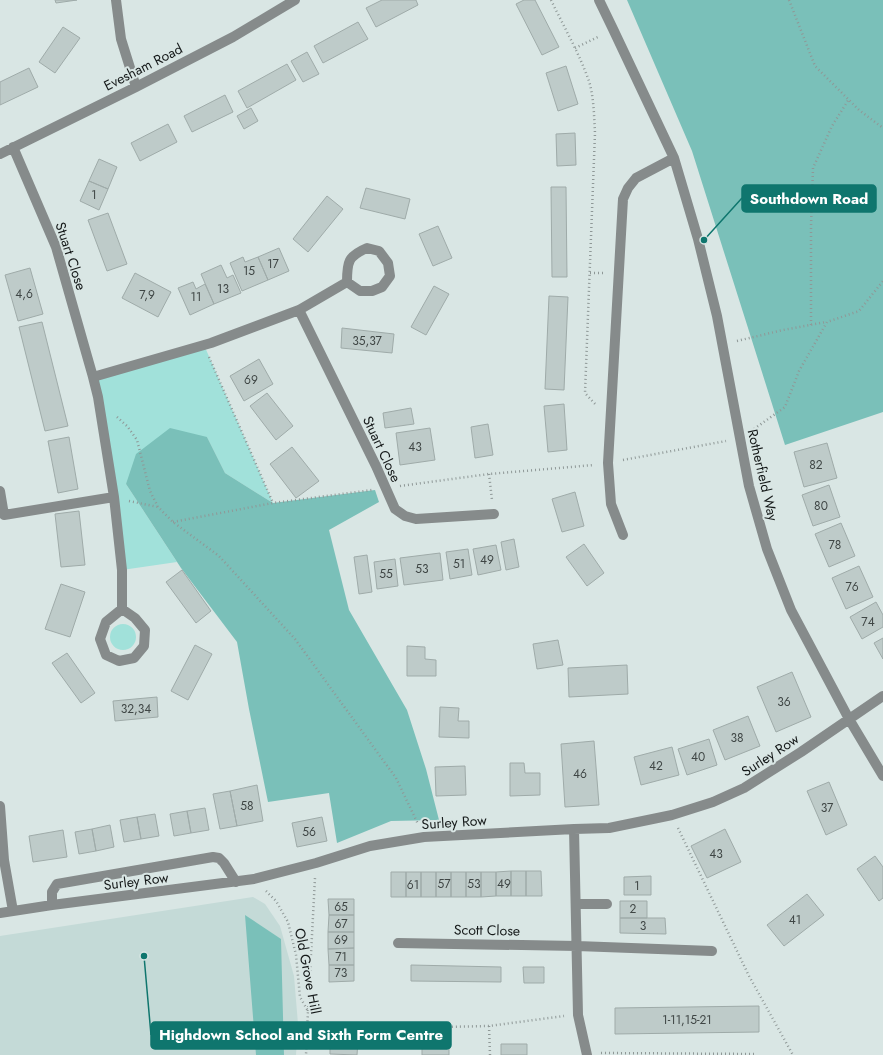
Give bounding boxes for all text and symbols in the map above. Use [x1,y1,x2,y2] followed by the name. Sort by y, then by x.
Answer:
[100,39,186,95] street label: Evesham Road
[742,185,876,212] callout: Southdown Road
[91,186,97,204] house number: 1
[750,188,868,210] text: Southdown Road
[51,219,91,293] street label: Stuart Close
[267,255,280,273] house number: 17
[243,262,255,280] house number: 15
[217,280,229,298] house number: 13
[15,285,33,303] house number: 4,6
[139,286,155,304] house number: 7,9
[191,288,201,306] house number: 11
[352,332,383,350] house number: 35,37
[244,371,258,389] house number: 69
[358,413,406,485] street label: Stuart Close
[743,427,783,524] street label: Rotherfield Way
[408,438,422,456] house number: 43
[809,456,823,474] house number: 82
[814,497,828,515] house number: 80
[829,536,841,554] house number: 78
[480,551,494,569] house number: 49
[453,555,465,573] house number: 51
[415,560,429,578] house number: 53
[379,565,393,583] house number: 55
[845,578,859,596] house number: 76
[861,613,875,631] house number: 74
[777,693,791,711] house number: 36
[121,700,151,718] house number: 32,34
[730,729,744,747] house number: 38
[737,729,803,781] street label: Surley Row
[691,748,705,766] house number: 40
[649,757,663,775] house number: 42
[573,765,587,783] house number: 46
[240,797,254,815] house number: 58
[821,799,834,817] house number: 37
[421,810,488,834] street label: Surley Row
[302,823,316,841] house number: 56
[709,845,723,863] house number: 43
[102,867,170,895] street label: Surley Row
[437,875,451,893] house number: 57
[467,875,481,893] house number: 53
[497,875,511,893] house number: 49
[407,876,419,894] house number: 61
[634,877,640,895] house number: 1
[334,898,348,916] house number: 65
[630,900,637,918] house number: 2
[789,911,801,929] house number: 41
[334,915,348,933] house number: 67
[640,917,647,935] house number: 3
[454,919,520,941] street label: Scott Close
[290,926,326,1016] street label: Old Grove Hill
[334,931,348,949] house number: 69
[335,948,347,966] house number: 71
[335,964,348,982] house number: 73
[662,1011,712,1029] house number: 1-11,15-21
[151,1022,451,1049] callout: Highdown School and Sixth Form Centre
[159,1024,443,1046] text: Highdown School and Sixth Form Centre

